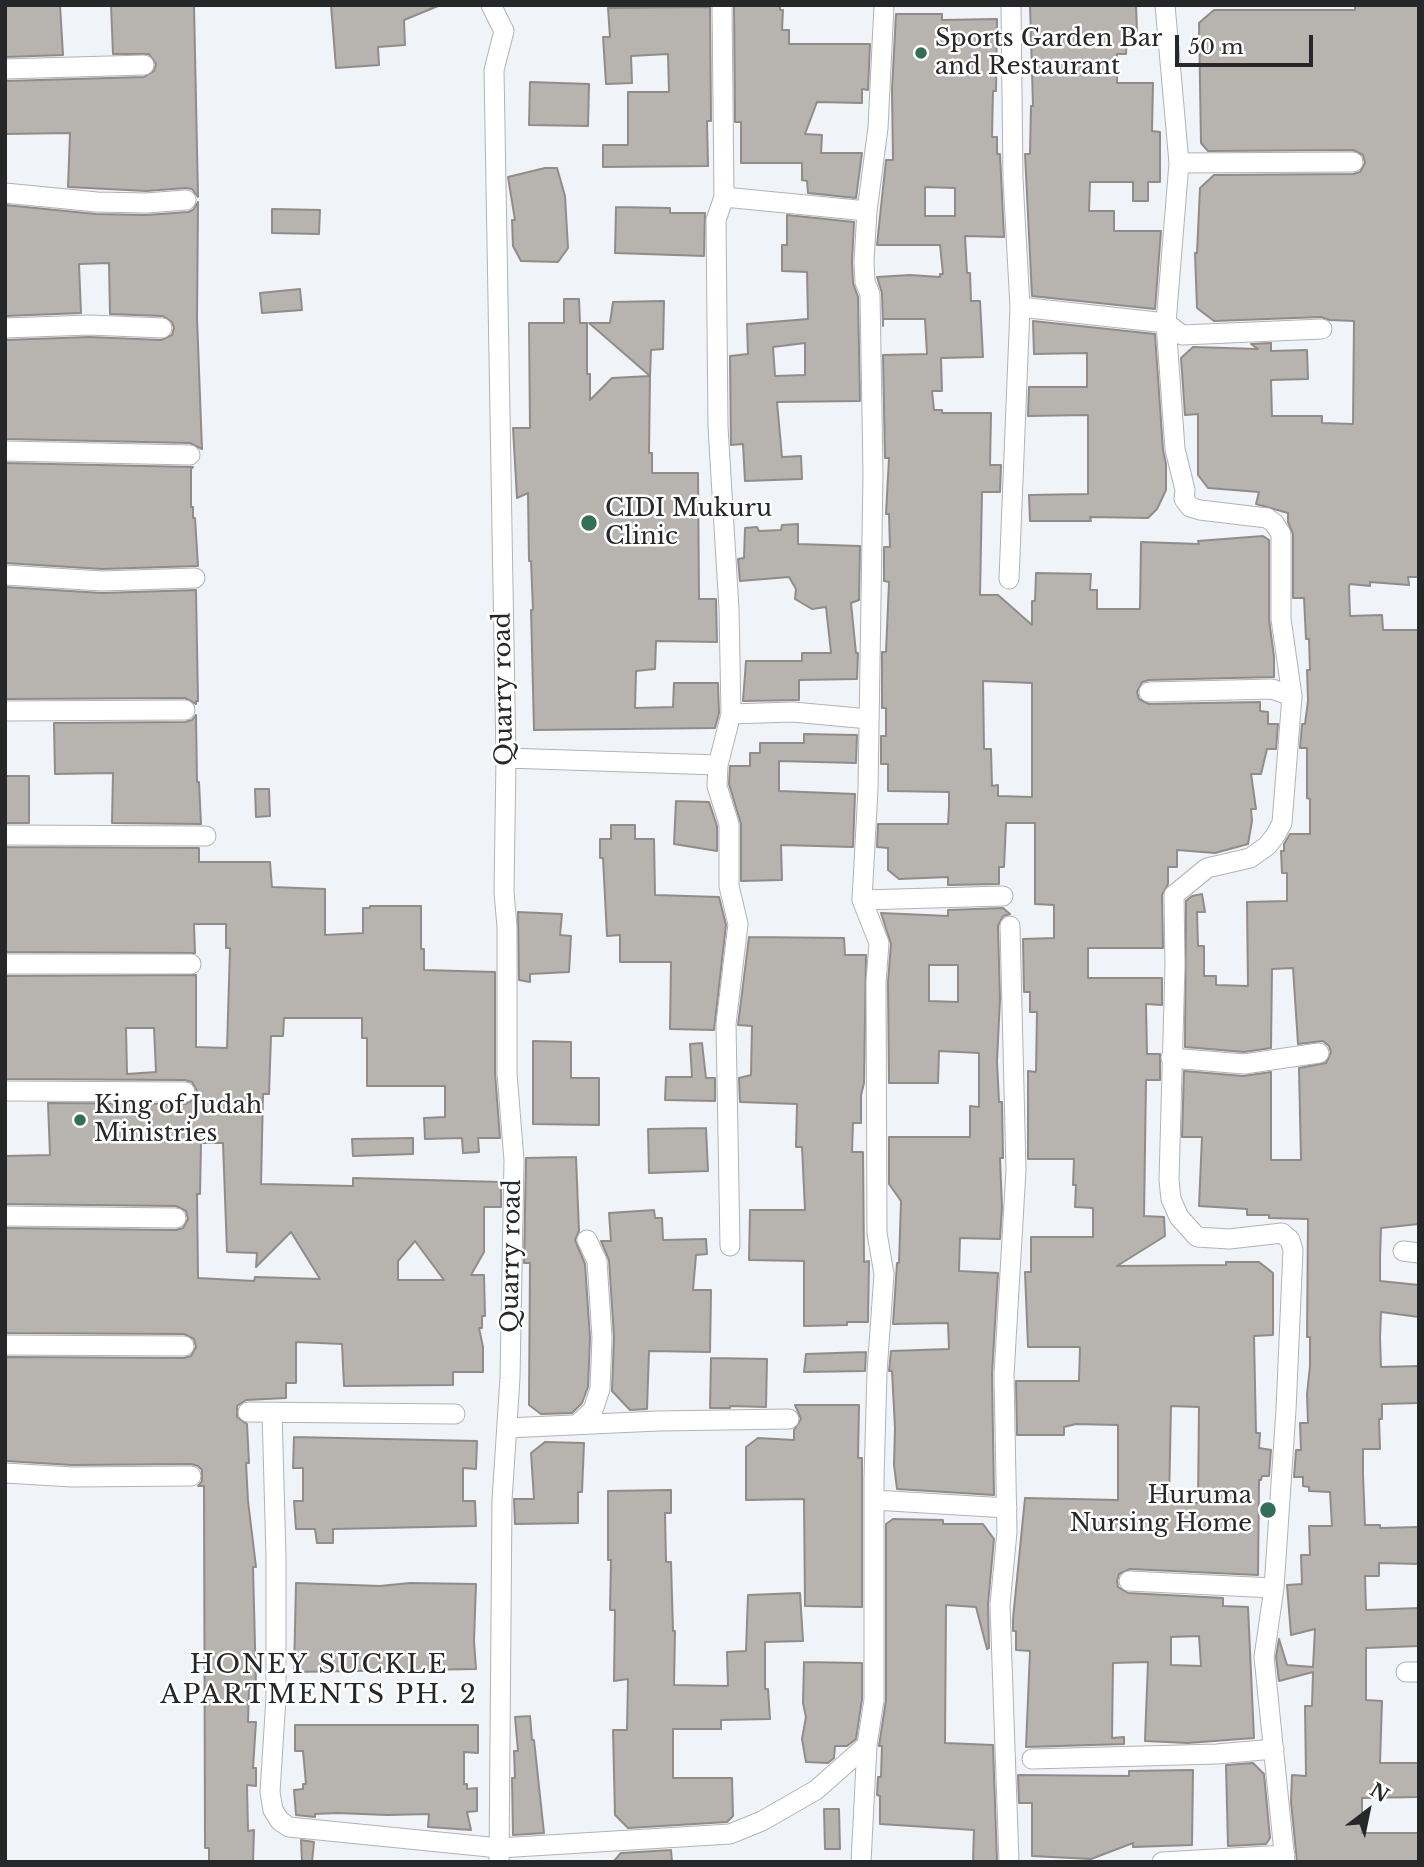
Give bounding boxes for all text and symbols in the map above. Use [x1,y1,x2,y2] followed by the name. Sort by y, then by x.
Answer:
[1179,21,1317,65] scale bar
[935,25,1163,81] place label: Sports Garden Bar and Restaurant
[1188,34,1243,60] text: 50 m
[913,45,929,61] marker: Sports Garden Bar and Restaurant
[605,495,772,551] place label: CIDI Mukuru Clinic
[579,513,599,533] marker: CIDI Mukuru Clinic
[488,612,520,766] street label: Quarry road
[94,1092,262,1148] place label: King of Judah Ministries
[72,1112,88,1128] marker: King of Judah Ministries
[496,1179,528,1333] street label: Quarry road
[1070,1482,1252,1538] place label: Huruma Nursing Home
[1258,1500,1278,1520] marker: Huruma Nursing Home
[162,1650,476,1712] district label: HONEY SUCKLE APARTMENTS PH. 2
[1333,1776,1403,1846] north arrow
[1366,1778,1393,1807] text: N

